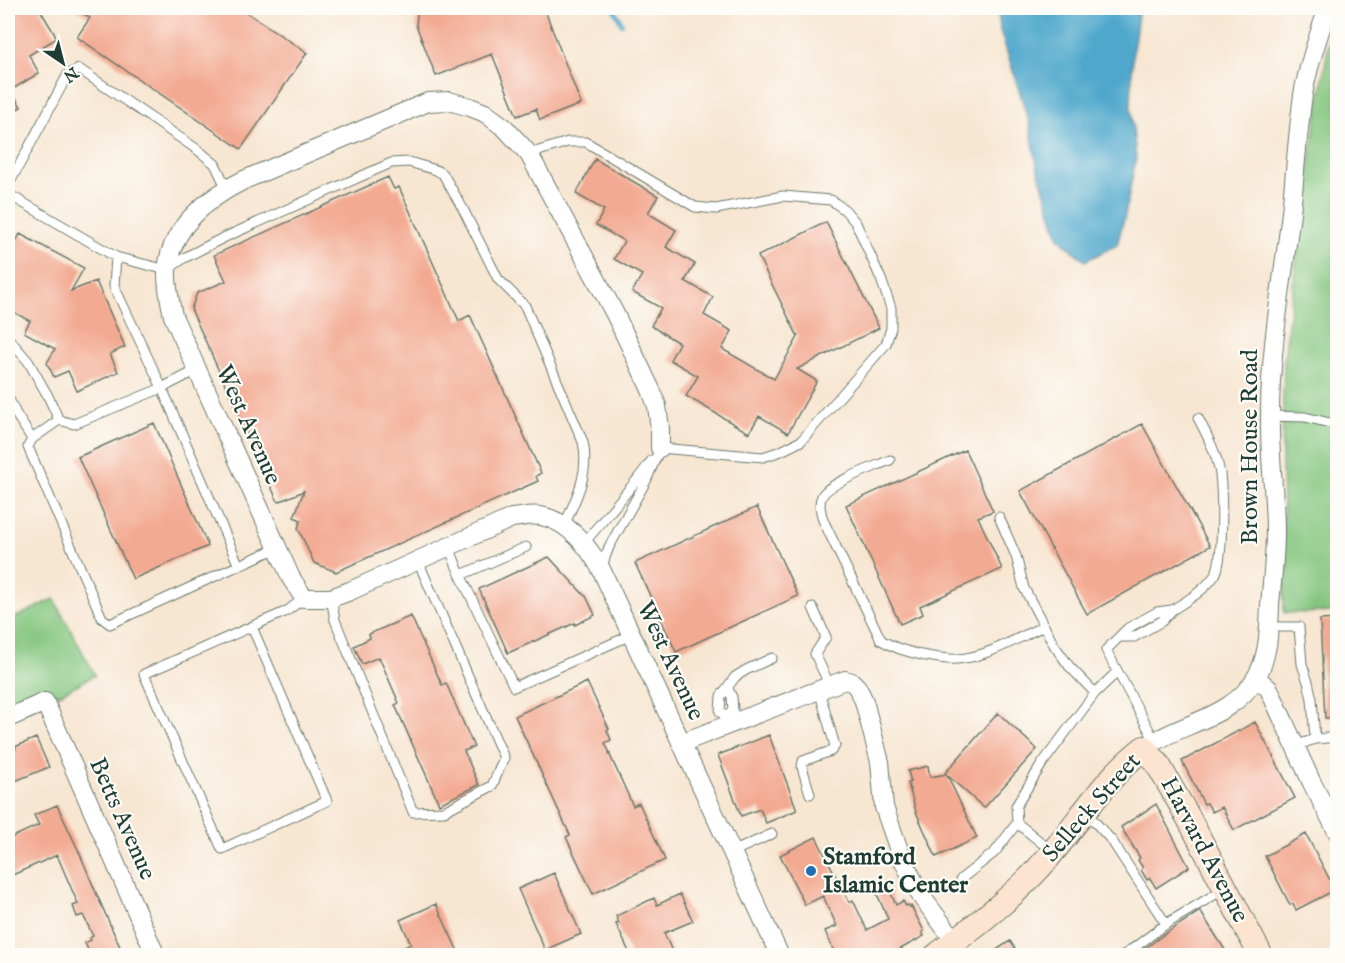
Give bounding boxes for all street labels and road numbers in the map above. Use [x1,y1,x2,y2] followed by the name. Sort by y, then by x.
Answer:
[1235,349,1266,545] street label: Brown House Road
[208,360,288,490] street label: West Avenue
[629,596,711,726] street label: West Avenue
[1036,747,1148,869] street label: Selleck Street
[81,753,163,885] street label: Betts Avenue
[1153,772,1255,928] street label: Harvard Avenue

